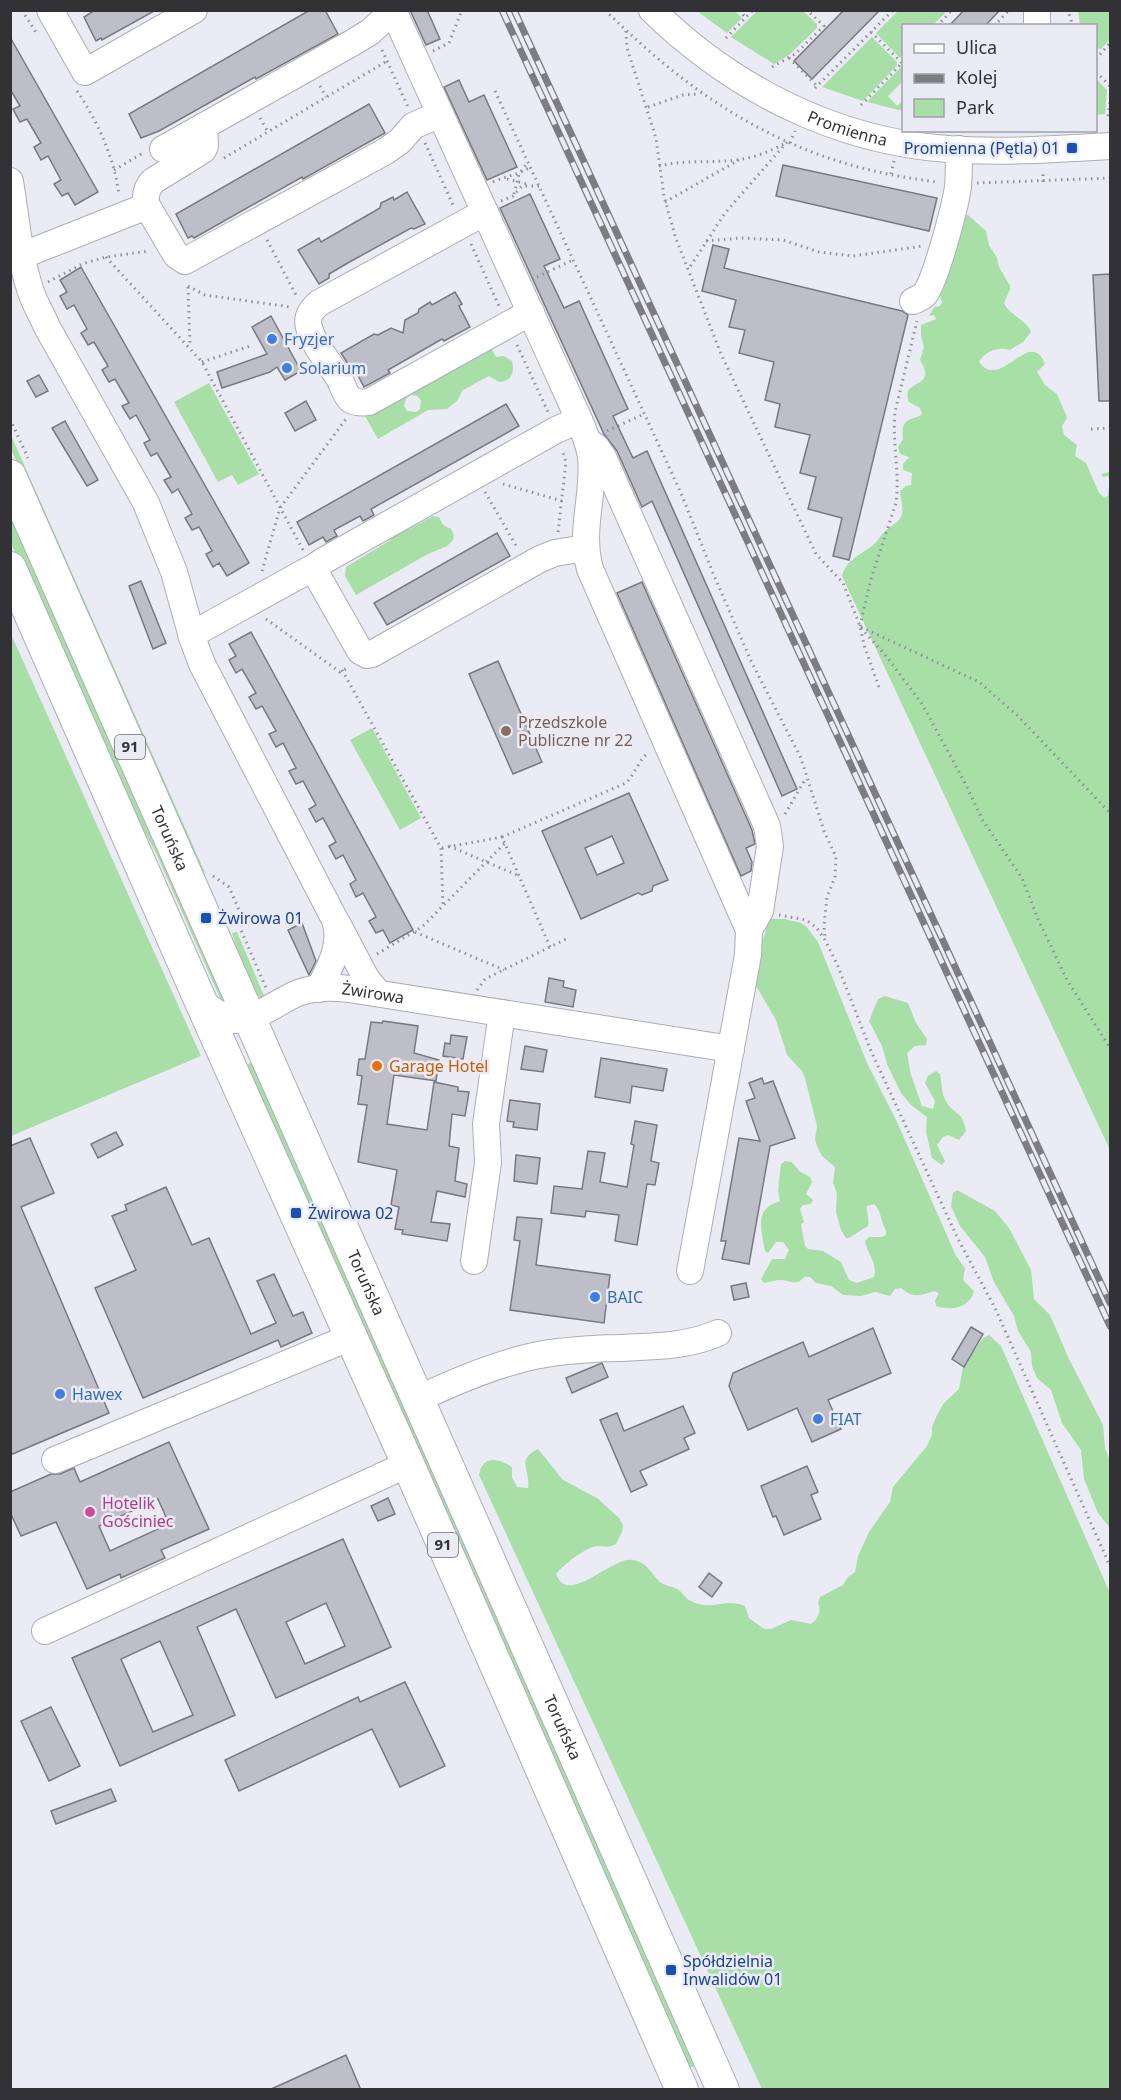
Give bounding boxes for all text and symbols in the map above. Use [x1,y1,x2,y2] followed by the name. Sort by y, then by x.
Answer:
[902,24,1097,132] legend
[956,35,997,59] text: Ulica
[956,65,997,89] text: Kolej
[956,95,994,119] text: Park
[804,105,890,151] street label: Promienna
[904,137,1060,159] place label: Promienna (Pętla) 01
[1065,141,1079,155] marker: Promienna (Pętla) 01
[284,328,335,350] place label: Fryzjer
[265,332,279,346] marker: Fryzjer
[299,357,366,379] place label: Solarium
[280,361,294,375] marker: Solarium
[518,711,633,751] place label: Przedszkole Publiczne nr 22
[499,724,513,738] marker: Przedszkole Publiczne nr 22
[115,735,145,759] road number: 91
[146,802,194,874] street label: Toruńska
[218,907,304,929] place label: Żwirowa 01
[199,911,213,925] marker: Żwirowa 01
[341,977,406,1009] street label: Żwirowa
[389,1055,488,1077] place label: Garage Hotel
[370,1059,384,1073] marker: Garage Hotel
[308,1202,394,1224] place label: Żwirowa 02
[289,1206,303,1220] marker: Żwirowa 02
[342,1247,390,1319] street label: Toruńska
[607,1286,643,1308] place label: BAIC
[588,1290,602,1304] marker: BAIC
[72,1383,123,1405] place label: Hawex
[53,1387,67,1401] marker: Hawex
[830,1408,862,1430] place label: FIAT
[811,1412,825,1426] marker: FIAT
[102,1492,174,1532] place label: Hotelik Gościniec
[83,1505,97,1519] marker: Hotelik Gościniec
[428,1533,458,1557] road number: 91
[539,1691,587,1763] street label: Toruńska
[683,1950,782,1990] place label: Spółdzielnia Inwalidów 01
[664,1963,678,1977] marker: Spółdzielnia Inwalidów 01

